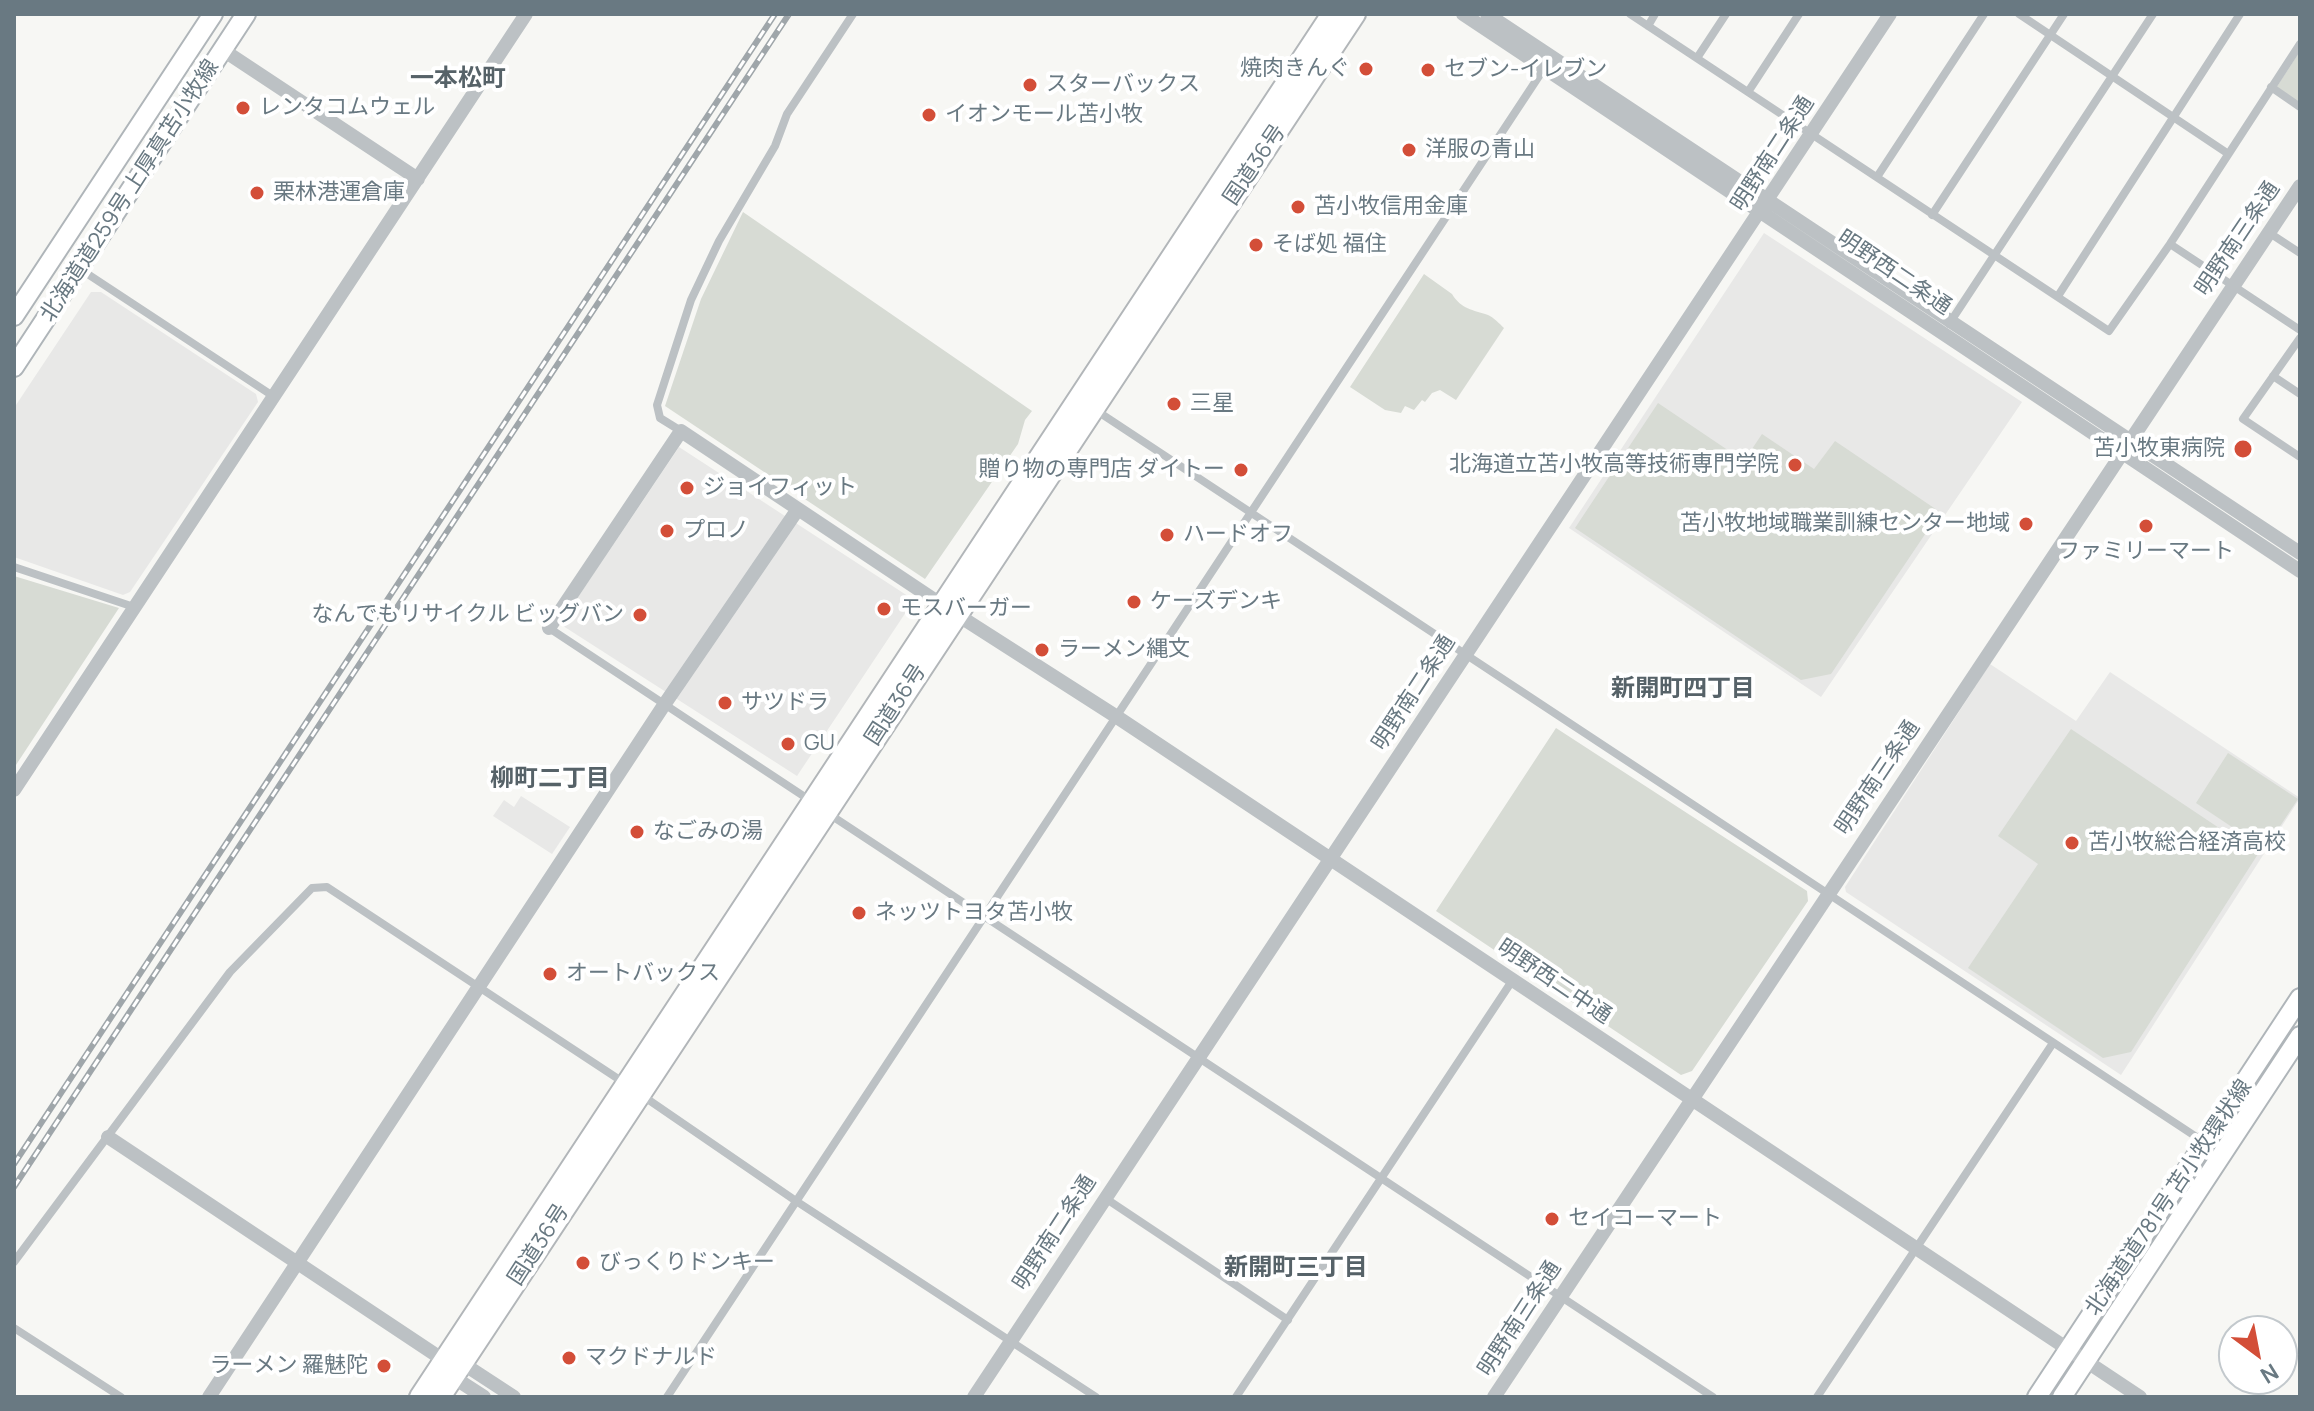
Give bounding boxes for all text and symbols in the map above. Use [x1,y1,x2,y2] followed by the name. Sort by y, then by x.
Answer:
[35,55,225,327] street label: 北海道道259号 上厚真苫小牧線
[1240,56,1350,82] place label: 焼肉きんぐ
[1444,57,1607,83] place label: セブン-イレブン
[1357,60,1375,78] marker: 焼肉きんぐ
[1419,61,1437,79] marker: セブン-イレブン
[410,65,506,93] district label: 一本松町
[1046,72,1200,98] place label: スターバックス
[1021,76,1039,94] marker: スターバックス
[1726,91,1820,217] street label: 明野南二条通
[259,95,435,121] place label: レンタコムウェル
[234,99,252,117] marker: レンタコムウェル
[945,102,1143,128] place label: イオンモール苫小牧
[920,106,938,124] marker: イオンモール苫小牧
[1218,120,1292,210] street label: 国道36号
[1425,137,1535,163] place label: 洋服の青山
[1400,141,1418,159] marker: 洋服の青山
[2190,177,2286,301] street label: 明野南三条通
[273,180,405,206] place label: 栗林港運倉庫
[248,184,266,202] marker: 栗林港運倉庫
[1314,194,1468,220] place label: 苫小牧信用金庫
[1289,198,1307,216] marker: 苫小牧信用金庫
[1832,225,1956,321] street label: 明野西二条通
[1272,232,1386,258] place label: そば処 福住
[1247,236,1265,254] marker: そば処 福住
[1190,391,1234,417] place label: 三星
[1165,395,1183,413] marker: 三星
[2093,436,2225,462] place label: 苫小牧東病院
[2232,438,2254,460] marker: 苫小牧東病院
[1449,452,1779,478] place label: 北海道立苫小牧高等技術専門学院
[1786,456,1804,474] marker: 北海道立苫小牧高等技術専門学院
[979,457,1225,483] place label: 贈り物の専門店 ダイトー
[1232,461,1250,479] marker: 贈り物の専門店 ダイトー
[703,475,857,501] place label: ジョイフィット
[678,479,696,497] marker: ジョイフィット
[1680,511,2010,537] place label: 苫小牧地域職業訓練センター地域
[2017,515,2035,533] marker: 苫小牧地域職業訓練センター地域
[2137,517,2155,535] marker: ファミリーマート
[683,518,749,544] place label: プロノ
[658,522,676,540] marker: プロノ
[1183,522,1293,548] place label: ハードオフ
[1158,526,1176,544] marker: ハードオフ
[2058,539,2234,565] place label: ファミリーマート
[1150,589,1282,615] place label: ケーズデンキ
[1125,593,1143,611] marker: ケーズデンキ
[900,596,1032,622] place label: モスバーガー
[875,600,893,618] marker: モスバーガー
[312,602,624,628] place label: なんでもリサイクル ビッグバン
[631,606,649,624] marker: なんでもリサイクル ビッグバン
[1367,630,1461,756] street label: 明野南二条通
[1058,637,1190,663] place label: ラーメン縄文
[1033,641,1051,659] marker: ラーメン縄文
[860,659,932,751] street label: 国道36号
[1611,675,1755,703] district label: 新開町四丁目
[741,690,829,716] place label: サツドラ
[716,694,734,712] marker: サツドラ
[1830,716,1926,840] street label: 明野南三条通
[804,731,835,757] place label: GU
[779,735,797,753] marker: GU
[490,765,610,793] district label: 柳町二丁目
[653,819,763,845] place label: なごみの湯
[628,823,646,841] marker: なごみの湯
[2088,830,2286,856] place label: 苫小牧総合経済高校
[2063,834,2081,852] marker: 苫小牧総合経済高校
[875,900,1073,926] place label: ネッツトヨタ苫小牧
[850,904,868,922] marker: ネッツトヨタ苫小牧
[1492,934,1616,1030] street label: 明野西二中通
[566,961,720,987] place label: オートバックス
[541,965,559,983] marker: オートバックス
[2080,1075,2258,1321] street label: 北海道道781号 苫小牧環状線
[1008,1170,1102,1296] street label: 明野南二条通
[503,1199,575,1291] street label: 国道36号
[1568,1206,1722,1232] place label: セイコーマート
[1543,1210,1561,1228] marker: セイコーマート
[599,1250,775,1276] place label: びっくりドンキー
[574,1254,592,1272] marker: びっくりドンキー
[1224,1254,1368,1282] district label: 新開町三丁目
[1473,1256,1567,1382] street label: 明野南三条通
[2218,1315,2298,1395] north arrow
[585,1345,717,1371] place label: マクドナルド
[560,1349,578,1367] marker: マクドナルド
[210,1353,368,1379] place label: ラーメン 羅魅陀
[375,1357,393,1375] marker: ラーメン 羅魅陀
[2255,1357,2284,1391] text: N

